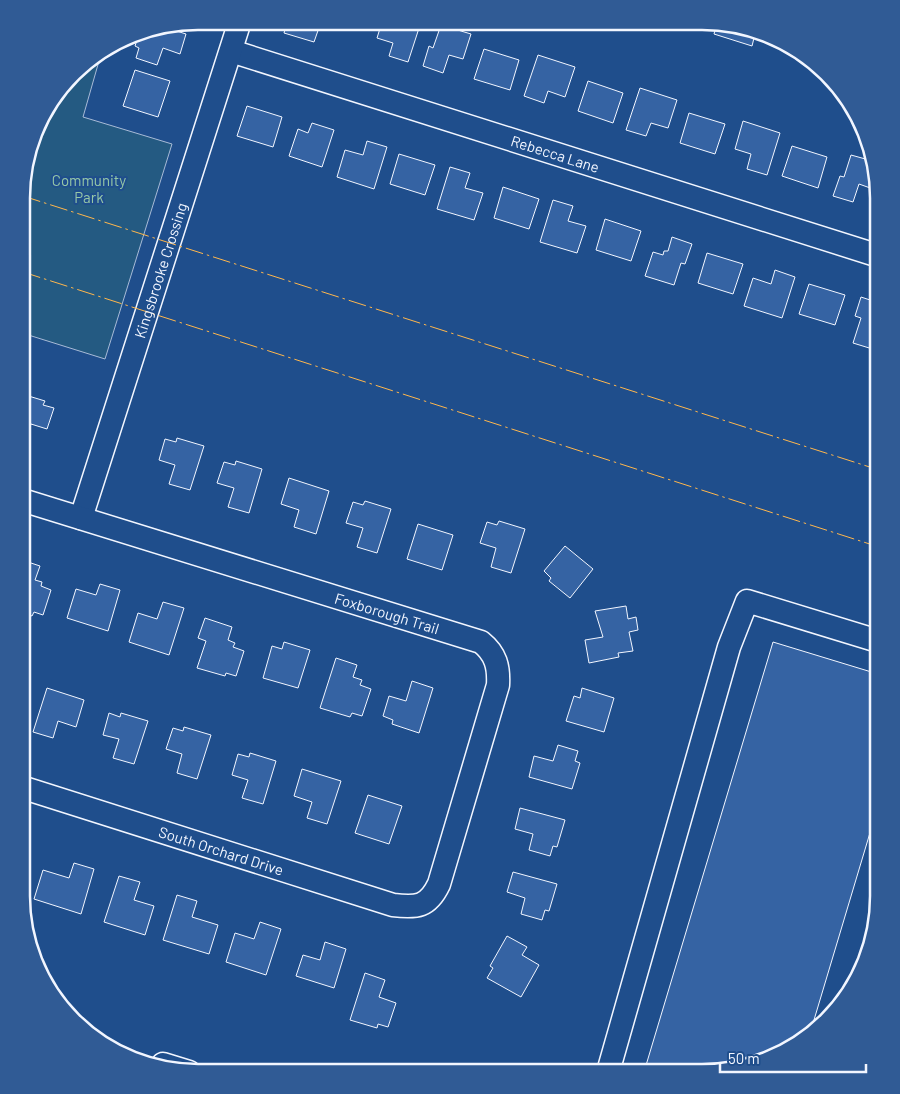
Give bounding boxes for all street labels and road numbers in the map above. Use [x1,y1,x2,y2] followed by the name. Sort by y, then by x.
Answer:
[509,131,602,176] street label: Rebecca Lane
[130,200,190,340] street label: Kingsbrooke Crossing
[333,589,441,637] street label: Foxborough Trail
[157,822,286,879] street label: South Orchard Drive

